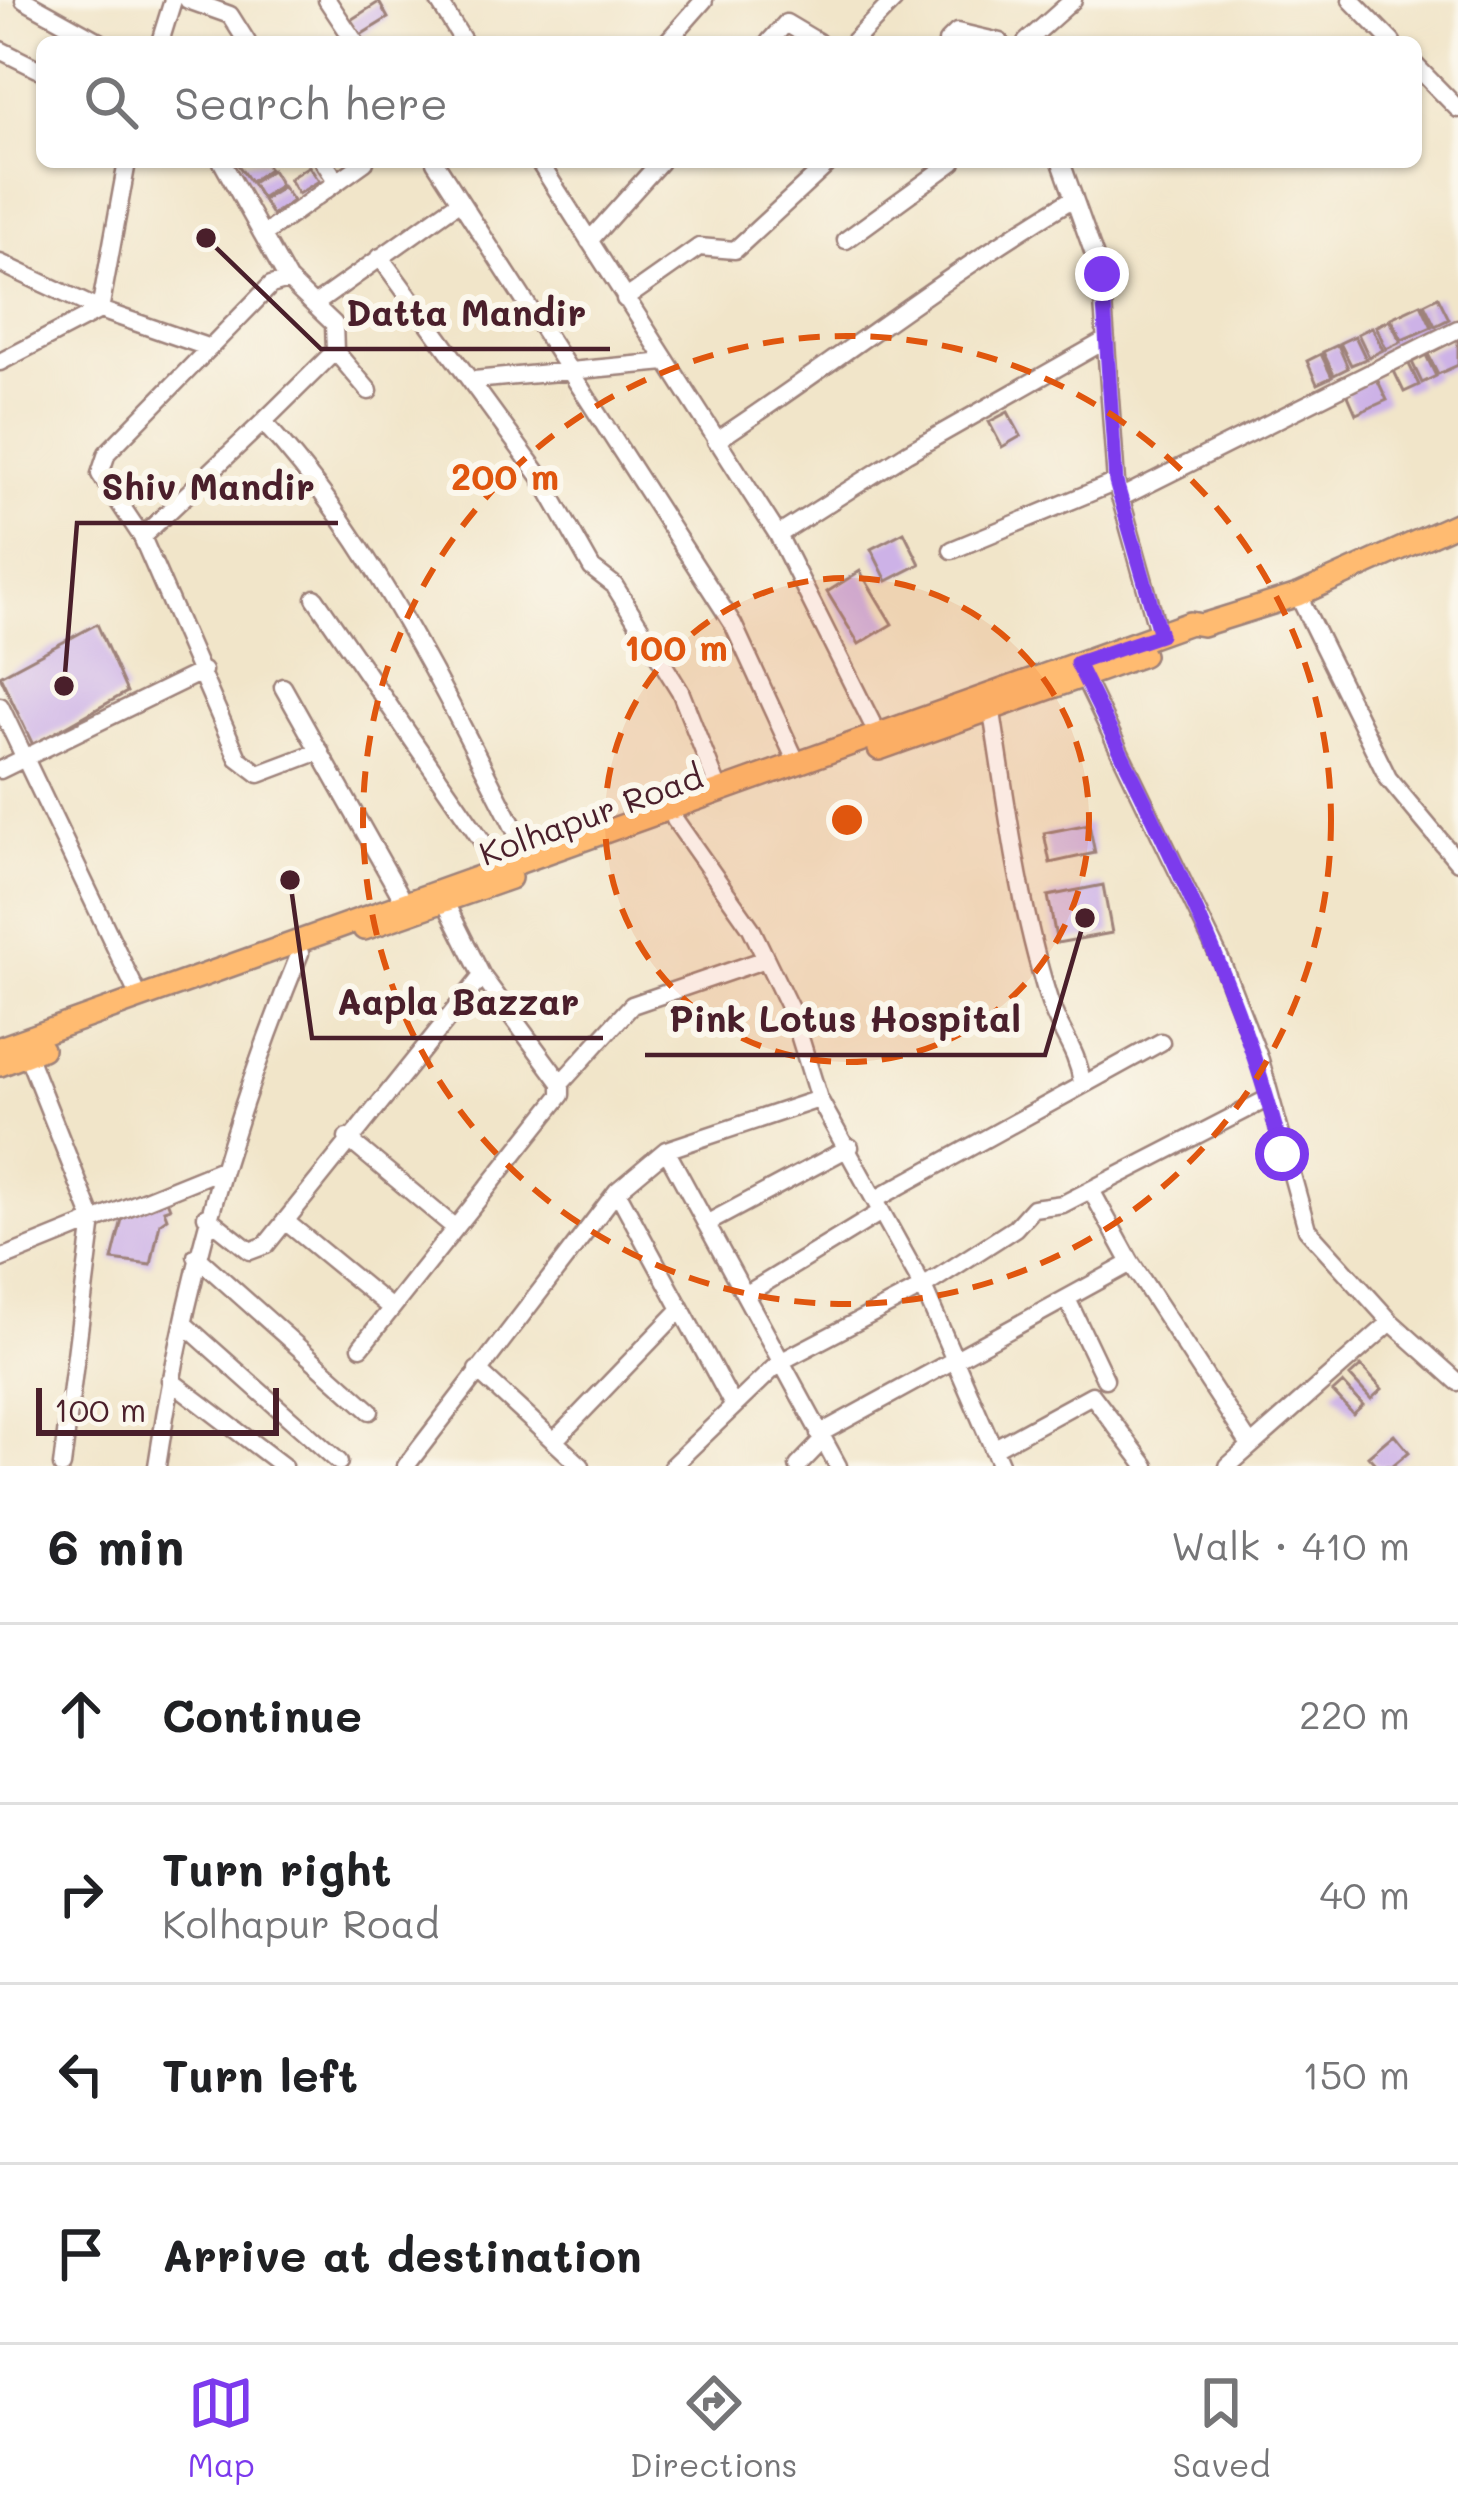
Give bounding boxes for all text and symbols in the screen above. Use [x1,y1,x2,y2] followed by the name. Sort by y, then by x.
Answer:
[36,36,1422,168] search box
[78,69,144,135] icon: search
[174,73,448,131] text: Search here
[1075,247,1129,301] route end
[321,277,610,349] callout: Datta Mandir
[346,288,586,335] text: Datta Mandir
[77,451,338,523] callout: Shiv Mandir
[451,452,559,499] text: 200 m
[101,462,315,509] text: Shiv Mandir
[624,623,728,670] text: 100 m
[473,753,708,874] street label: Kolhapur Road
[826,799,868,841] centre of rings
[312,966,603,1038] callout: Aapla Bazzar
[337,977,579,1024] text: Aapla Bazzar
[645,983,1045,1055] callout: Pink Lotus Hospital
[669,994,1021,1041] text: Pink Lotus Hospital
[1255,1127,1309,1181] route start
[36,1382,279,1435] scale bar
[54,1387,146,1430] text: 100 m
[48,1511,184,1578] text: 6 min
[1171,1519,1410,1570] text: Walk · 410 m
[48,1681,114,1747] icon: ahead
[162,1685,362,1743] text: Continue
[1299,1688,1410,1739] text: 220 m
[162,1839,391,1897] text: Turn right
[48,1861,114,1927] icon: right
[1319,1868,1410,1919] text: 40 m
[162,1897,440,1948] text: Kolhapur Road
[48,2041,114,2107] icon: left
[162,2045,358,2103] text: Turn left
[1302,2048,1410,2099] text: 150 m
[48,2221,114,2287] icon: arrive
[162,2225,642,2283] text: Arrive at destination
[188,2370,255,2485] tab: Map
[630,2370,797,2485] tab: Directions
[1173,2370,1270,2485] tab: Saved

